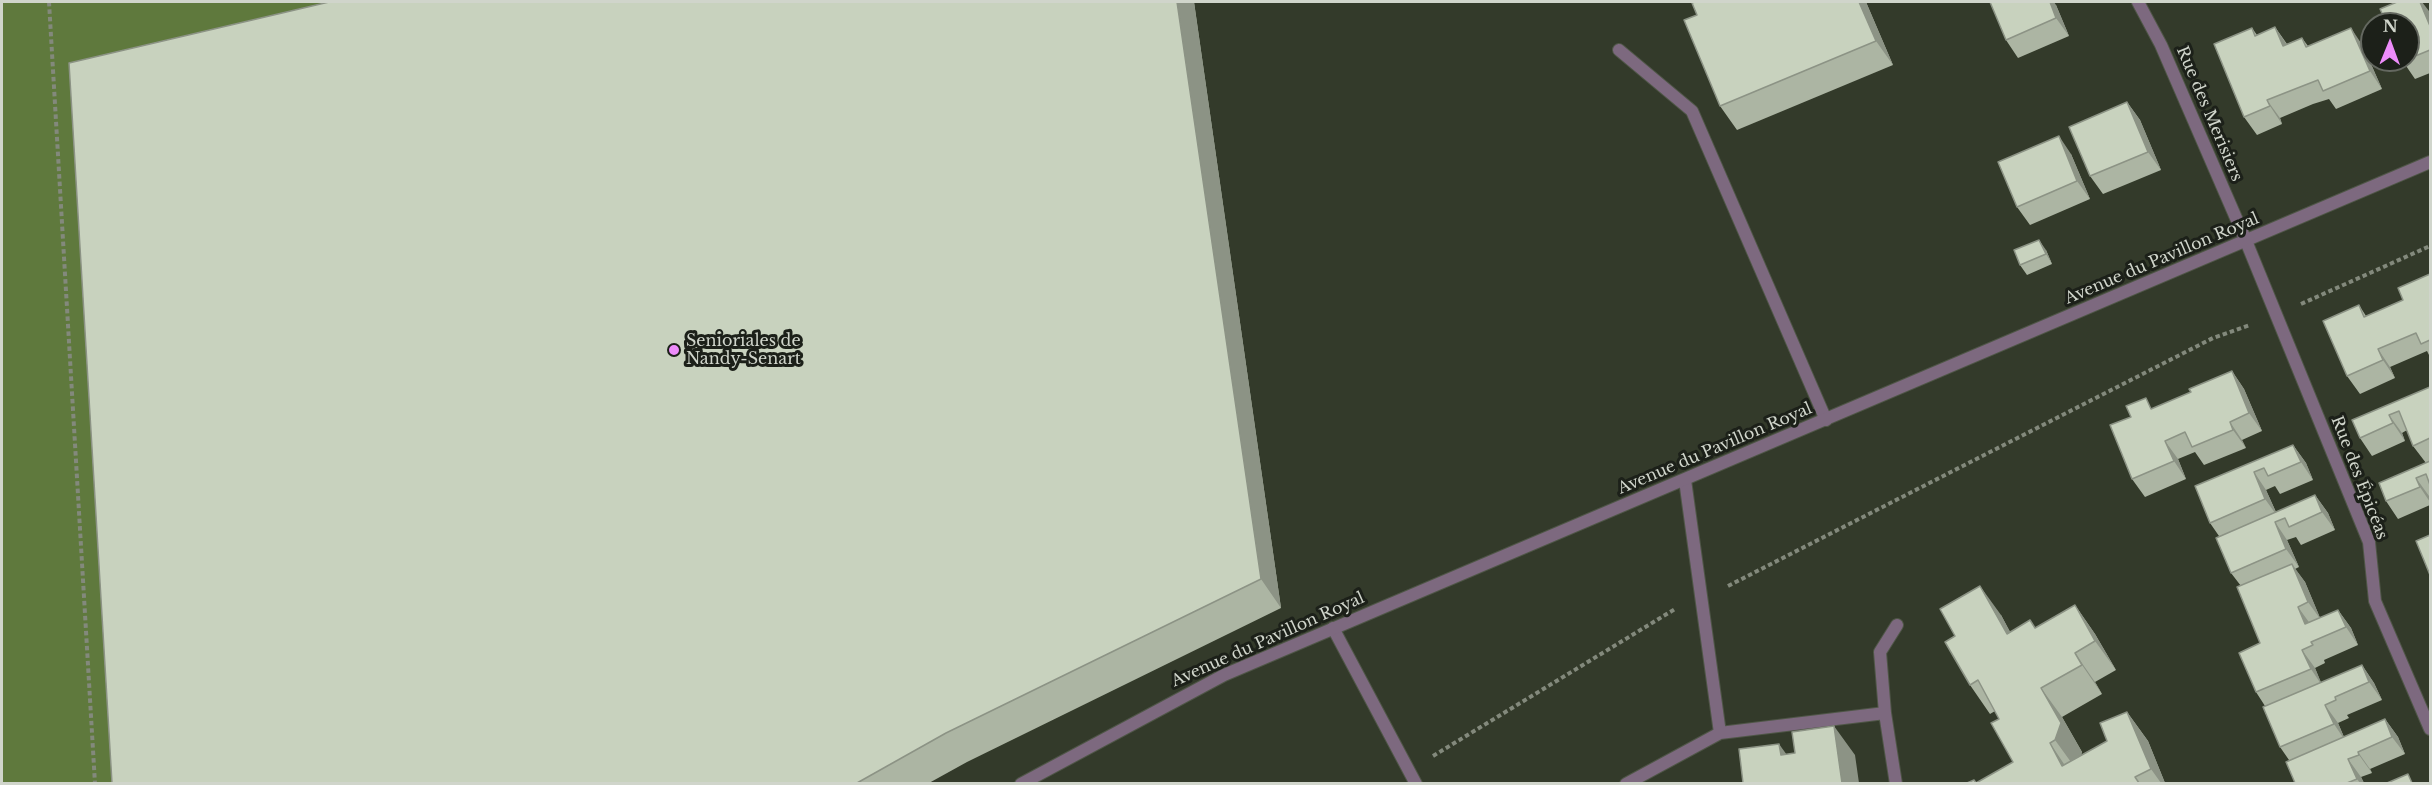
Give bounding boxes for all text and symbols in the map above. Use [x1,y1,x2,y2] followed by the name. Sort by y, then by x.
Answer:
[2360,12,2420,72] north arrow
[2383,16,2398,36] text: N
[2172,44,2246,184] street label: Rue des Merisiers
[2062,209,2262,309] street label: Avenue du Pavillon Royal
[686,331,801,369] place label: Senioriales de Nandy-Senart
[667,343,681,357] marker: Senioriales de Nandy-Senart
[1615,399,1815,499] street label: Avenue du Pavillon Royal
[2327,414,2391,542] street label: Rue des Épicéas
[1168,589,1368,691] street label: Avenue du Pavillon Royal

